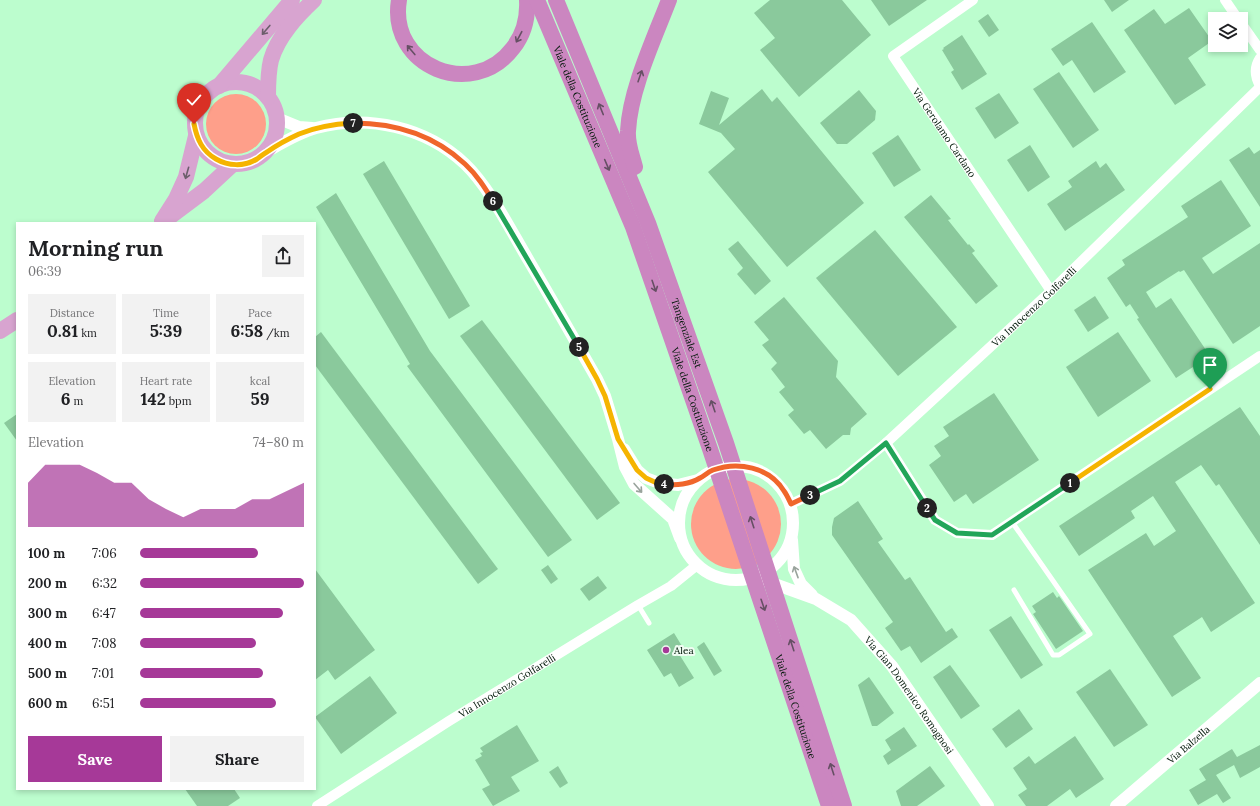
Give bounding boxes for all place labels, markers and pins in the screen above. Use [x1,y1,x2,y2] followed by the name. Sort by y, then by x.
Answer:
[177,83,211,124] pin
[343,113,363,133] pin: 7
[483,191,503,211] pin: 6
[569,337,589,357] pin: 5
[1193,348,1227,389] pin
[1060,473,1080,493] pin: 1
[654,474,674,494] pin: 4
[800,485,820,505] pin: 3
[917,498,937,518] pin: 2
[673,644,694,657] place label: Alea
[661,645,671,655] marker: Alea

